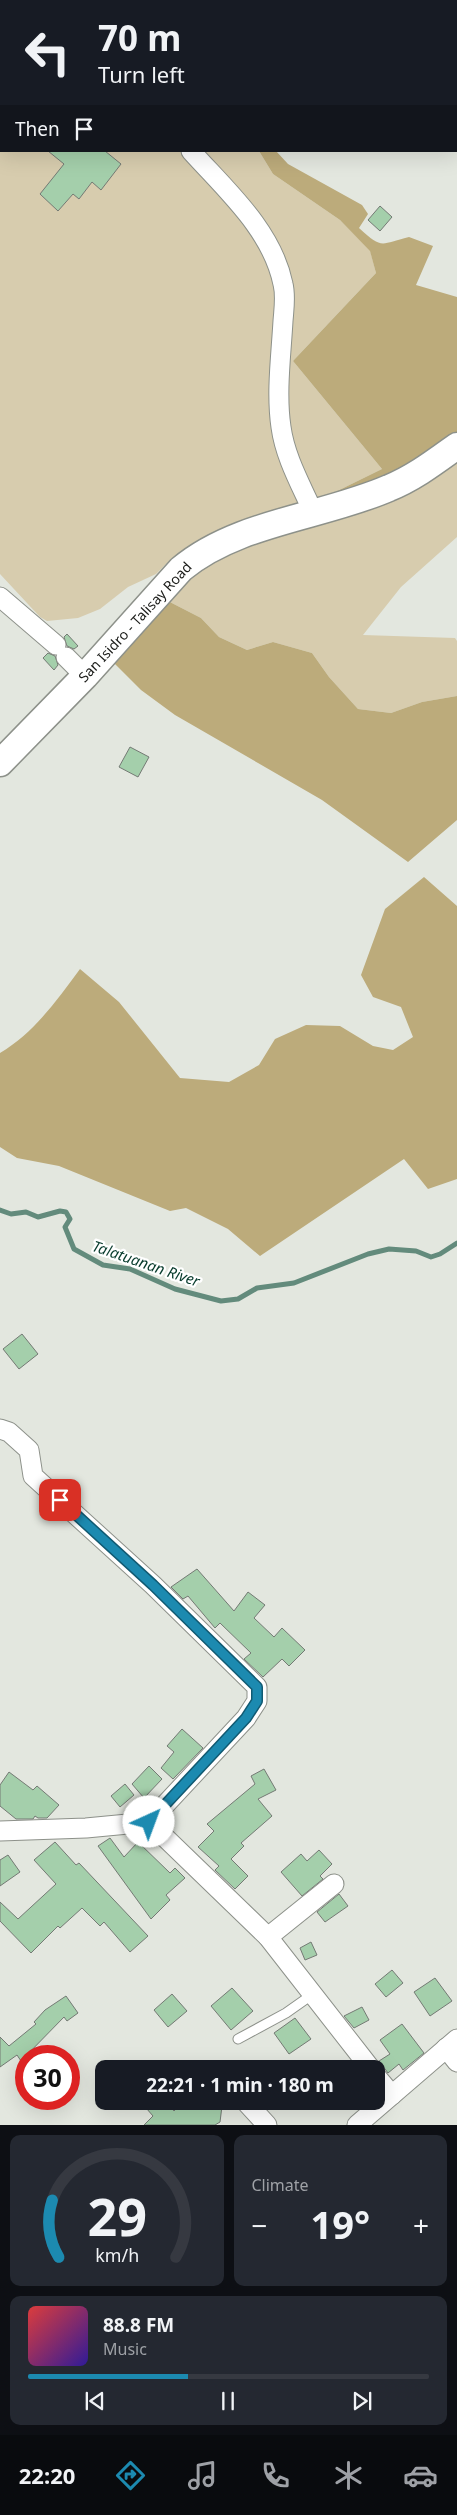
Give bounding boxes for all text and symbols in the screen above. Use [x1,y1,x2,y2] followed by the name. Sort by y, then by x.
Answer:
[98,14,181,61] text: 70 m
[15,20,80,85] icon: left
[98,59,185,89] text: Turn left
[70,115,98,143] icon: arrive
[15,116,60,142] text: Then
[74,557,195,686] street label: San Isidro - Talisay Road
[90,1235,204,1291] water label: Talatuanan River
[39,1479,81,1521] pin
[46,1486,74,1514] icon: arrive
[122,1795,174,1847] position arrow
[15,2045,80,2110] speed limit sign: 30
[146,2072,334,2098] text: 22:21 · 1 min · 180 m
[252,2174,309,2196] text: Climate
[87,2180,147,2251] text: 29
[310,2198,370,2250] text: 19°
[252,2206,268,2244] text: −
[413,2206,429,2244] text: +
[95,2243,139,2267] text: km/h
[103,2312,174,2338] text: 88.8 FM
[103,2338,147,2360] text: Music
[81,2387,109,2415] icon: previous
[214,2387,242,2415] icon: pause
[348,2387,376,2415] icon: next
[113,2458,148,2493] icon: directions
[185,2458,220,2493] icon: music
[258,2458,293,2493] icon: phone
[331,2458,366,2493] icon: climate
[403,2458,438,2493] icon: car
[19,2460,75,2490] text: 22:20

